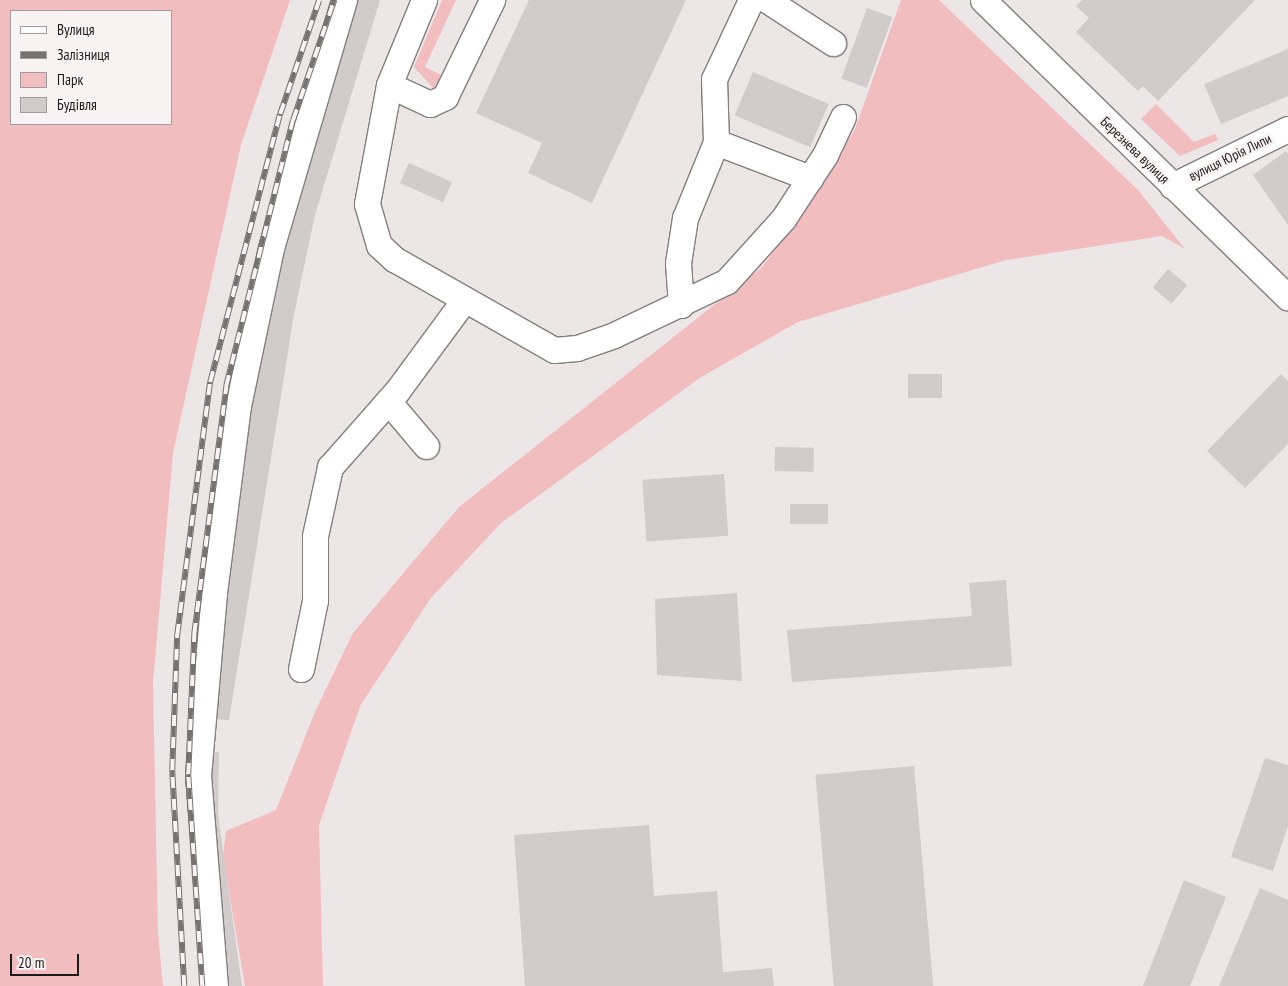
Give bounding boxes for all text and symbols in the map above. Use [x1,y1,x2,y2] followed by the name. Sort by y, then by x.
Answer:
[10,10,172,125] legend
[57,20,95,39] text: Вулиця
[57,45,110,64] text: Залізниця
[57,70,83,89] text: Парк
[57,95,97,114] text: Будівля
[1097,113,1173,187] street label: Березнева вулиця
[1186,130,1274,184] street label: вулиця Юрія Липи
[12,944,81,976] scale bar
[18,953,44,972] text: 20 m

